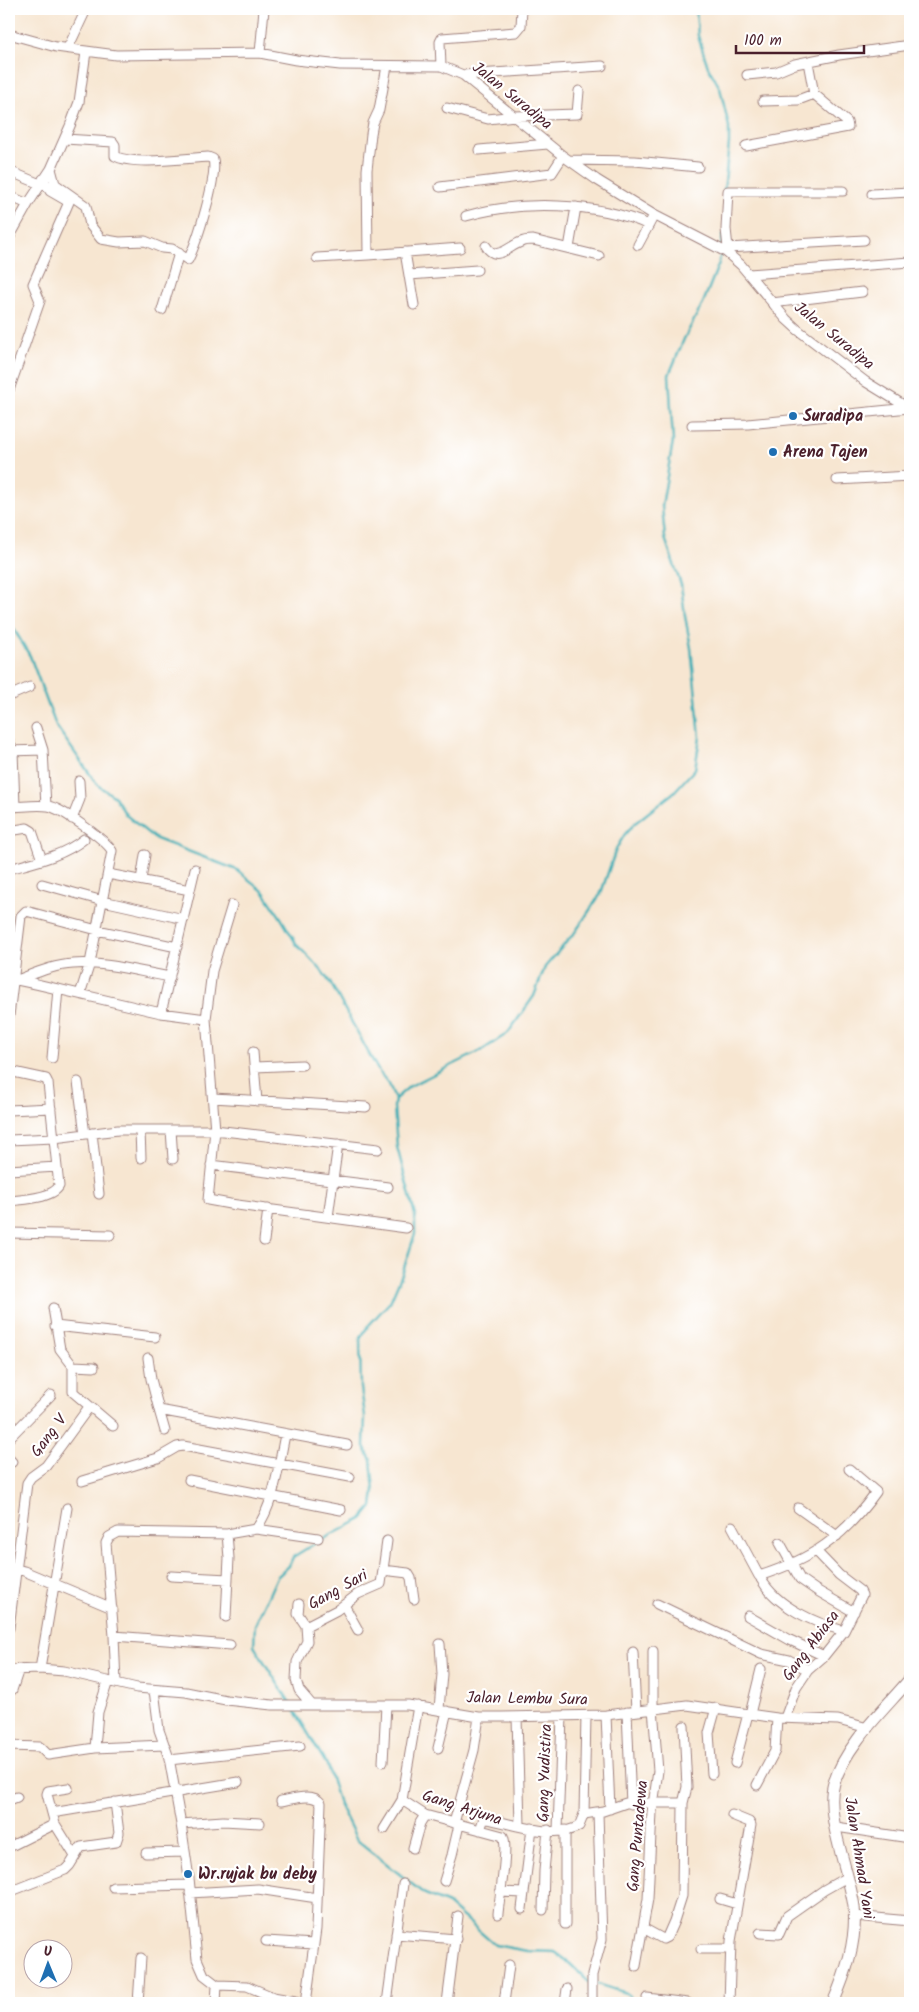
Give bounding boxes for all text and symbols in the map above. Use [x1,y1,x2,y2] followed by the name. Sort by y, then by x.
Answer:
[736,22,864,54] scale bar
[744,29,782,53] text: 100 m
[466,56,558,136] street label: Jalan Suradipa
[788,296,880,376] street label: Jalan Suradipa
[803,404,863,429] place label: Suradipa
[787,410,799,422] marker: Suradipa
[783,440,868,465] place label: Arena Tajen
[767,446,779,458] marker: Arena Tajen
[24,1408,74,1463] street label: Gang V
[304,1563,373,1617] street label: Gang Sari
[776,1605,846,1687] street label: Gang Abiasa
[466,1685,588,1713] street label: Jalan Lembu Sura
[531,1724,559,1822] street label: Gang Yudistira
[621,1779,655,1893] street label: Gang Puntadewa
[419,1783,505,1833] street label: Gang Arjuna
[837,1795,881,1922] street label: Jalan Ahmad Yani
[198,1862,318,1887] place label: Wr.rujak bu deby
[182,1868,194,1880] marker: Wr.rujak bu deby
[22,1940,72,1990] north arrow
[43,1941,53,1963] text: U

